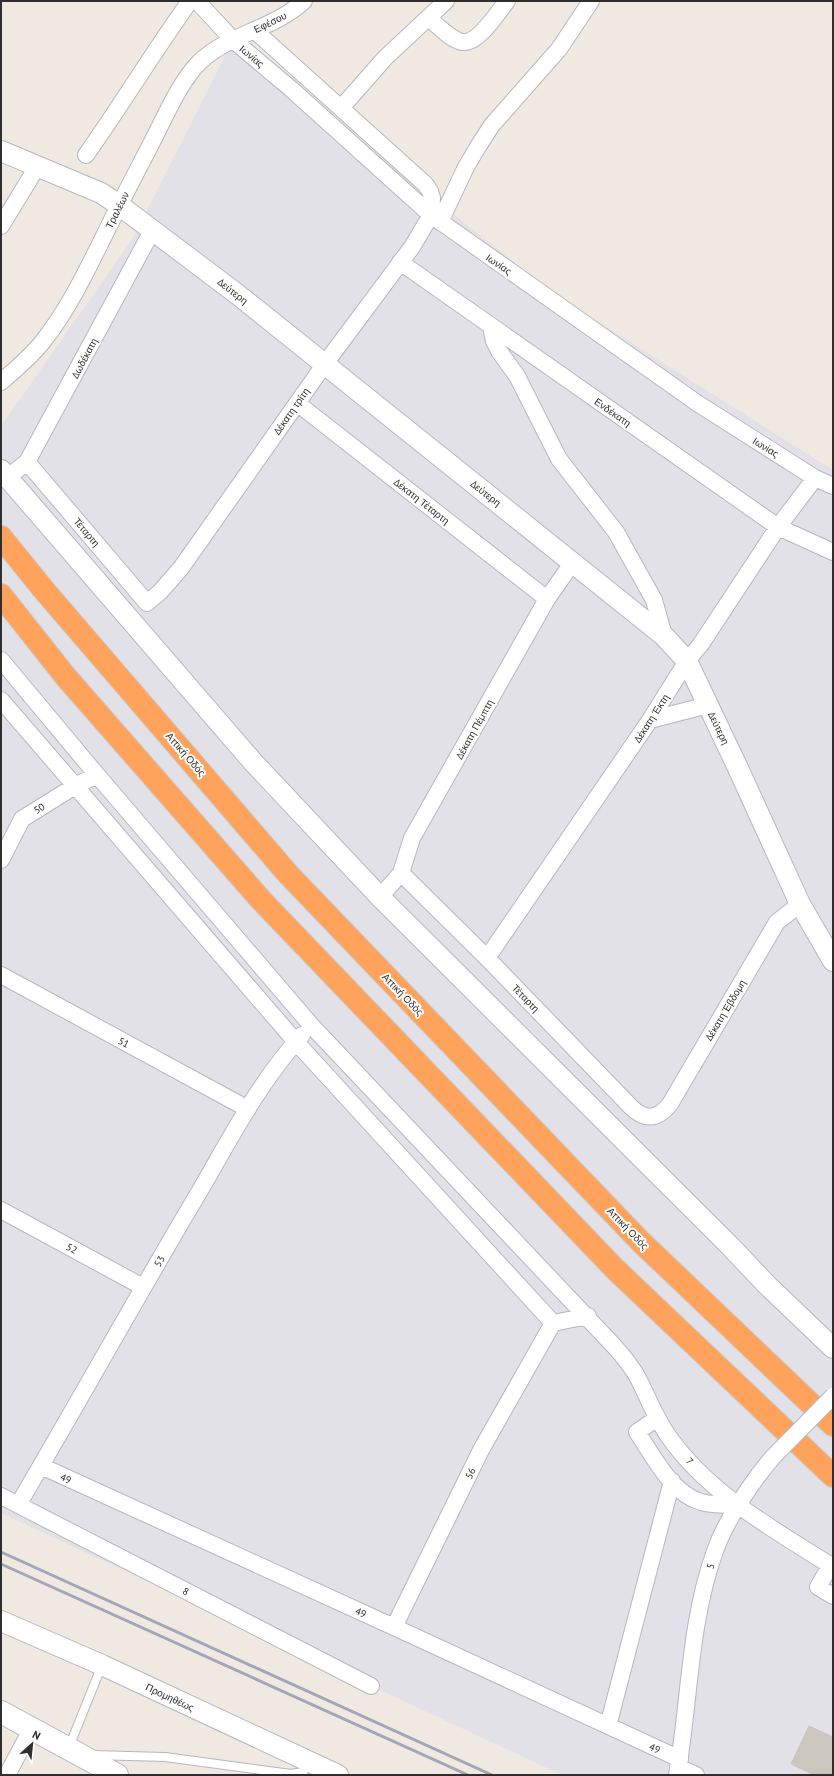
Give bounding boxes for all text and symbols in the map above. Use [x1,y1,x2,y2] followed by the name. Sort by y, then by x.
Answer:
[252,9,289,36] street label: Εφέσου
[237,42,267,71] street label: Ιωνίας
[103,190,132,231] street label: Τραλέων
[483,251,514,278] street label: Ιωνίας
[215,275,251,307] street label: Δεύτερη
[68,336,100,381] street label: Δωδέκατη
[270,385,312,437] street label: Δέκατη τρίτη
[592,395,634,430] street label: Ενδέκατη
[750,434,781,461] street label: Ιωνίας
[391,476,452,527] street label: Δέκατη Τέταρτη
[468,477,504,509] street label: Δεύτερη
[71,515,103,550] street label: Τέταρτη
[631,692,672,745] street label: Δέκατη Έκτη
[453,697,496,761] street label: Δέκατη Πέμπτη
[705,710,732,747] street label: Δεύτερη
[163,730,208,779] street label: Αττική Οδός
[31,800,48,817] street label: 50
[379,970,426,1018] street label: Αττική Οδός
[702,977,749,1043] street label: Δέκατη Έβδομη
[509,982,542,1015] street label: Τέταρτη
[116,1034,132,1051] street label: 51
[604,1204,651,1252] street label: Αττική Οδός
[64,1240,80,1257] street label: 52
[151,1253,168,1269] street label: 53
[683,1455,696,1468] street label: 7
[462,1465,479,1481] street label: 56
[58,1470,73,1487] street label: 49
[703,1562,717,1571] street label: 5
[180,1584,191,1598] street label: 8
[353,1604,368,1621] street label: 49
[143,1681,196,1714] street label: Προμηθέως
[12,1724,52,1764] north arrow
[30,1727,43,1743] text: N
[647,1740,662,1757] street label: 49

